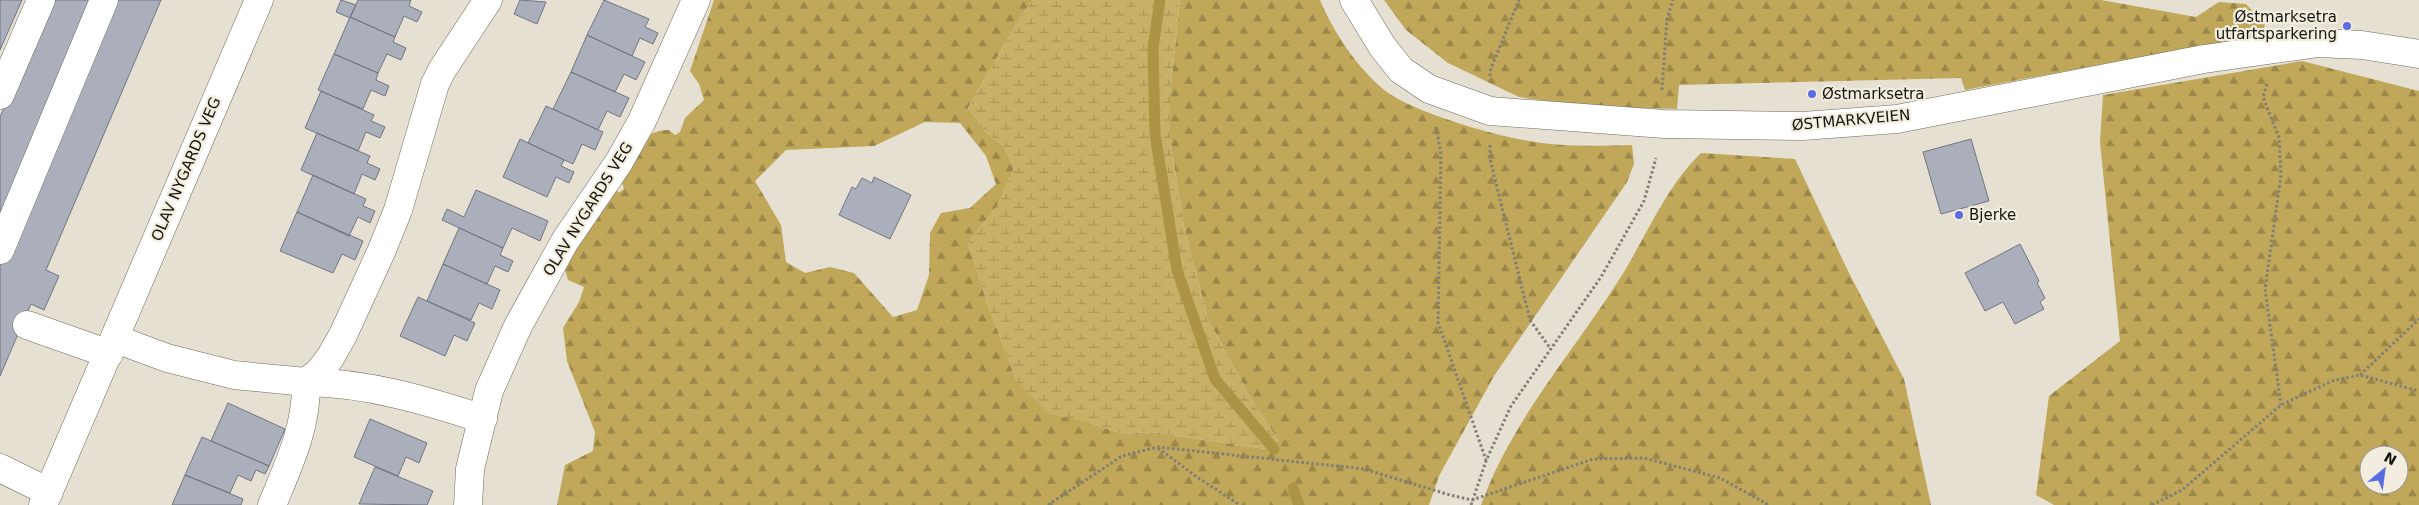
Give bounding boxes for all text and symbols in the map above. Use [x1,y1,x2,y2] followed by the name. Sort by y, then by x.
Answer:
[2216,8,2337,43] place label: Østmarksetra utfartsparkering
[2341,20,2353,32] marker: Østmarksetra utfartsparkering
[1822,85,1924,103] place label: Østmarksetra
[1806,88,1818,100] marker: Østmarksetra
[147,94,225,244] street label: OLAV NYGARDS VEG
[1791,106,1911,134] street label: ØSTMARKVEIEN
[539,139,637,279] street label: OLAV NYGARDS VEG
[1969,206,2016,224] place label: Bjerke
[1953,209,1965,221] marker: Bjerke
[2359,445,2409,495] north arrow
[2381,449,2399,468] text: N

